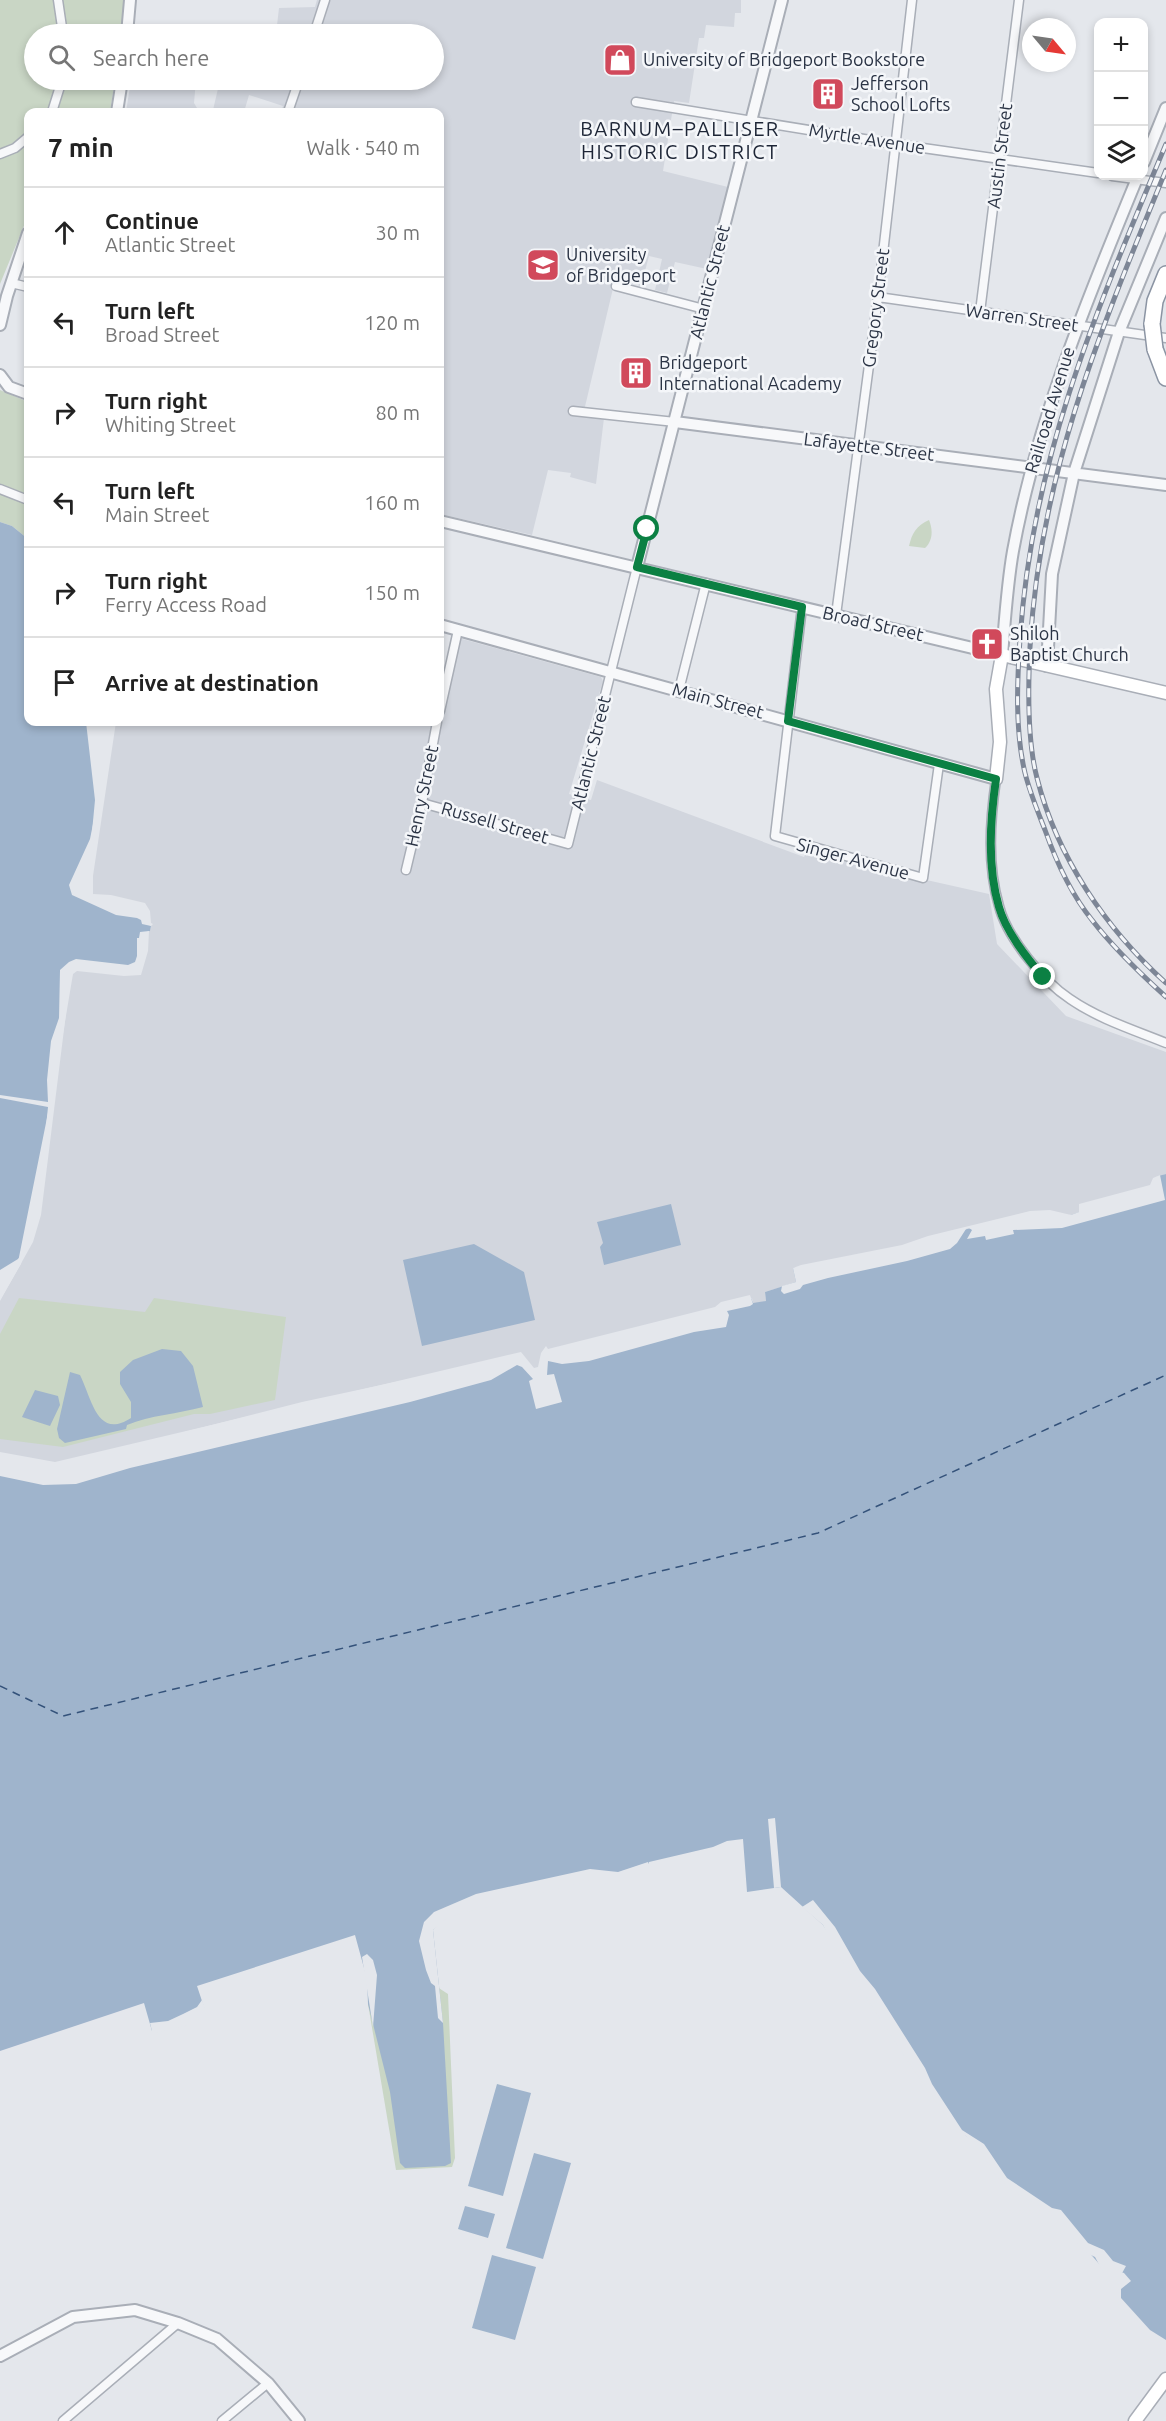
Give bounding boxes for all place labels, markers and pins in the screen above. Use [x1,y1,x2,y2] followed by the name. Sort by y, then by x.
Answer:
[602,42,638,78] shop icon: University of Bridgeport Bookstore
[643,49,925,69] place label: University of Bridgeport Bookstore
[851,73,951,114] place label: Jefferson School Lofts
[810,76,846,112] building icon: Jefferson School Lofts
[566,244,676,285] place label: University of Bridgeport
[525,247,561,283] school or university icon: University of Bridgeport
[659,352,842,393] place label: Bridgeport International Academy
[618,355,654,391] building icon: Bridgeport International Academy
[1010,623,1129,664] place label: Shiloh Baptist Church
[969,626,1005,662] church icon: Shiloh Baptist Church

